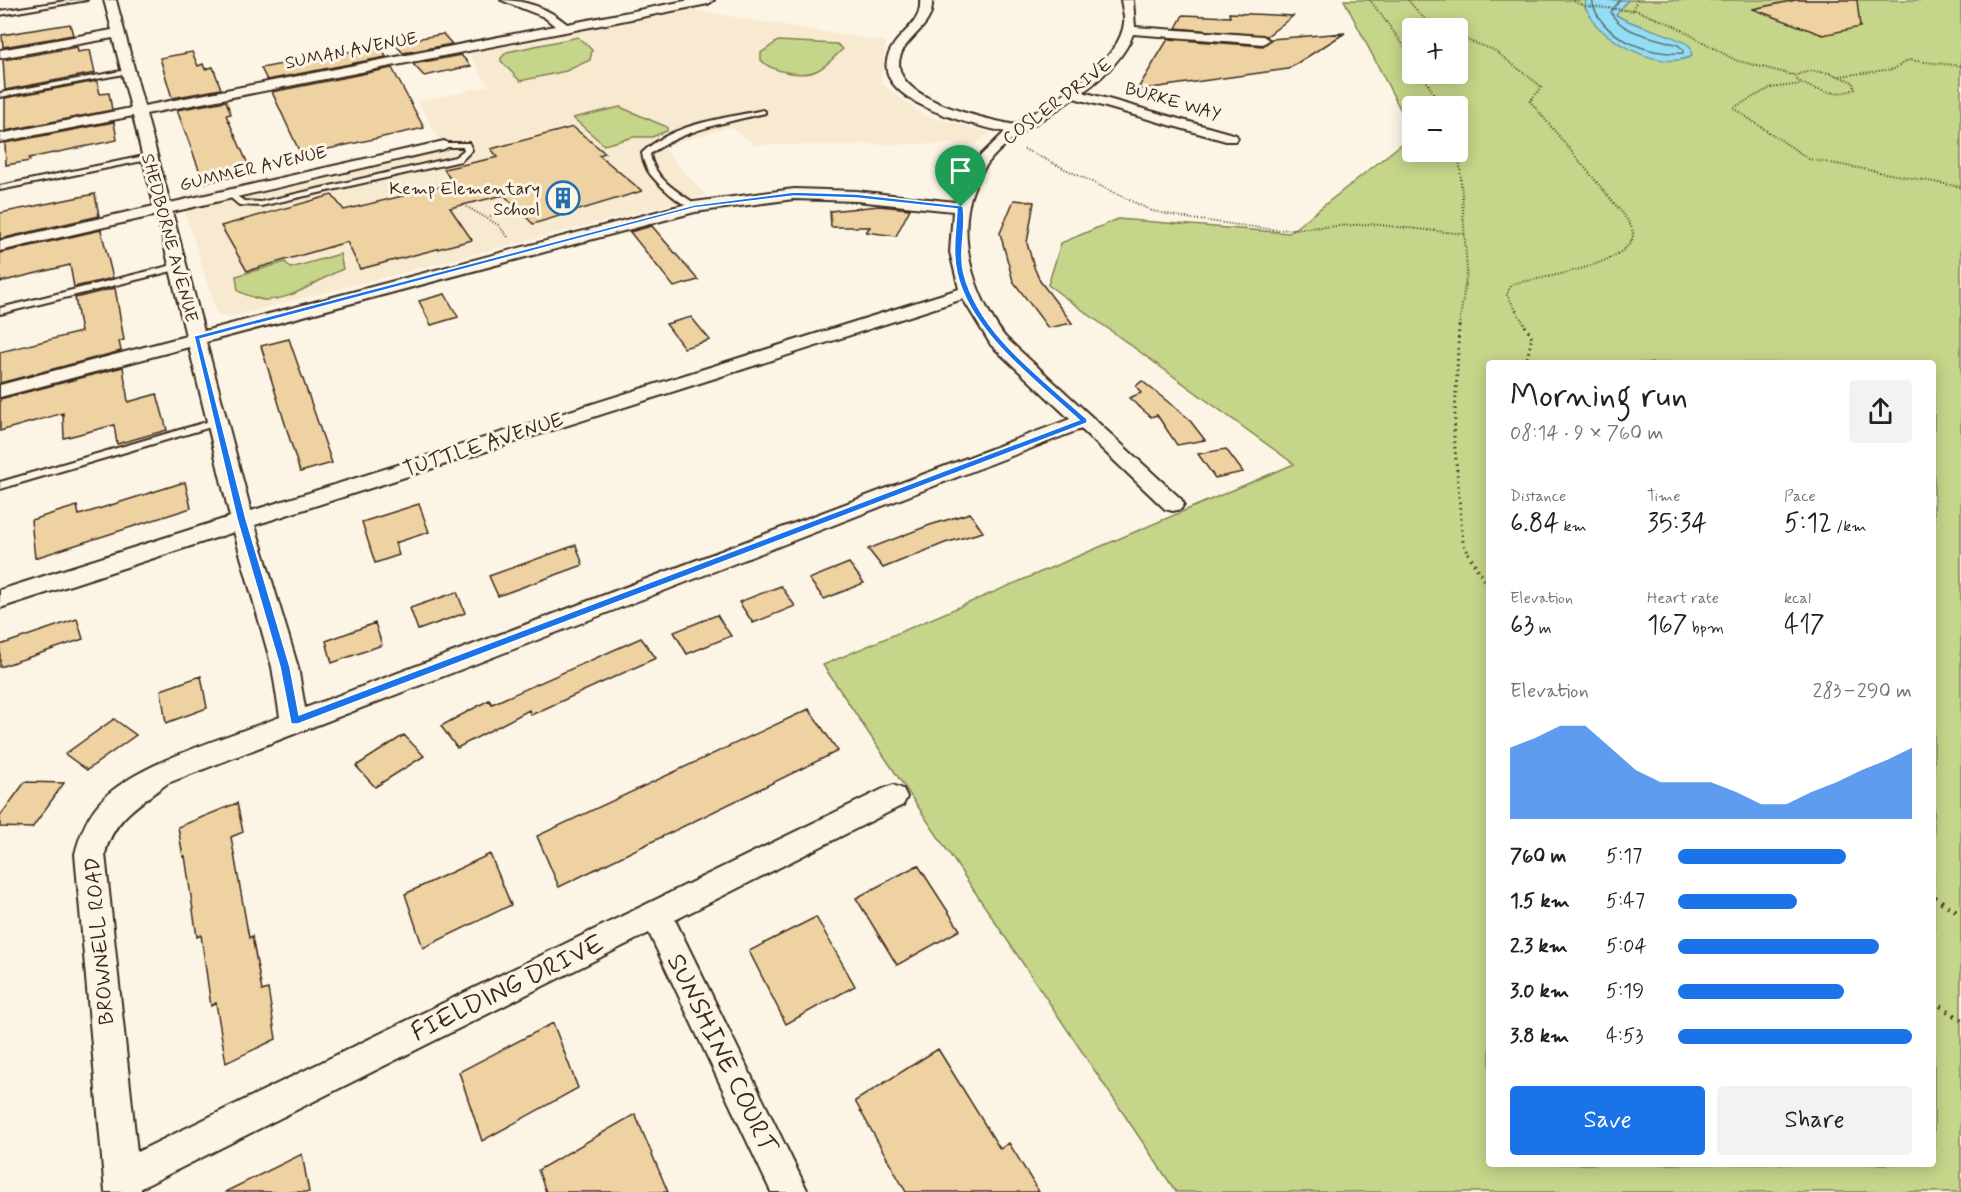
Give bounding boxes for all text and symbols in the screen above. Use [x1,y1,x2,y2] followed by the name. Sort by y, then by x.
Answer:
[1402,18,1468,162] map controls
[1402,18,1468,84] button: +
[283,26,419,76] street label: SUMAN AVENUE
[998,53,1117,151] street label: COSLER DRIVE
[1122,77,1224,127] street label: BURKE WAY
[1402,96,1468,162] button: −
[177,140,329,198] street label: GUMMER AVENUE
[935,145,986,207] pin
[135,151,203,325] street label: SHEDBORNE AVENUE
[944,154,977,187] icon: arrive
[389,177,540,222] place label: Kemp Elementary School
[545,180,581,216] building icon: Kemp Elementary School
[1510,375,1688,419] text: Morning run
[1849,380,1912,443] button: share
[400,406,567,484] street label: TUTTLE AVENUE
[1510,420,1663,447] text: 08:14 · 9 × 760 m
[1510,486,1566,507] text: Distance
[1647,486,1681,507] text: Time
[1784,486,1816,507] text: Pace
[1510,507,1559,541] text: 6.84
[1647,507,1707,541] text: 35:34
[1784,507,1832,541] text: 5:12
[1559,516,1587,537] text: km
[1832,516,1867,537] text: /km
[1510,588,1573,609] text: Elevation
[1647,588,1719,609] text: Heart rate
[1784,588,1811,609] text: kcal
[1510,609,1534,643] text: 63
[1647,609,1688,643] text: 167
[1784,609,1825,643] text: 417
[1534,618,1551,639] text: m
[1688,618,1724,639] text: bpm
[1510,678,1589,705] text: Elevation
[1813,678,1912,705] text: 283–290 m
[1510,843,1567,870] text: 760 m
[1606,843,1642,870] text: 5:17
[79,856,121,1026] street label: BROWNELL ROAD
[1510,888,1570,915] text: 1.5 km
[1606,888,1645,915] text: 5:47
[406,927,610,1050] street label: FIELDING DRIVE
[1510,933,1568,960] text: 2.3 km
[1606,933,1647,960] text: 5:04
[658,948,785,1161] street label: SUNSHINE COURT
[1510,978,1569,1005] text: 3.0 km
[1606,978,1644,1005] text: 5:19
[1510,1023,1569,1050] text: 3.8 km
[1606,1023,1643,1050] text: 4:53
[1510,1086,1705,1155] button: Save
[1717,1086,1912,1155] button: Share

